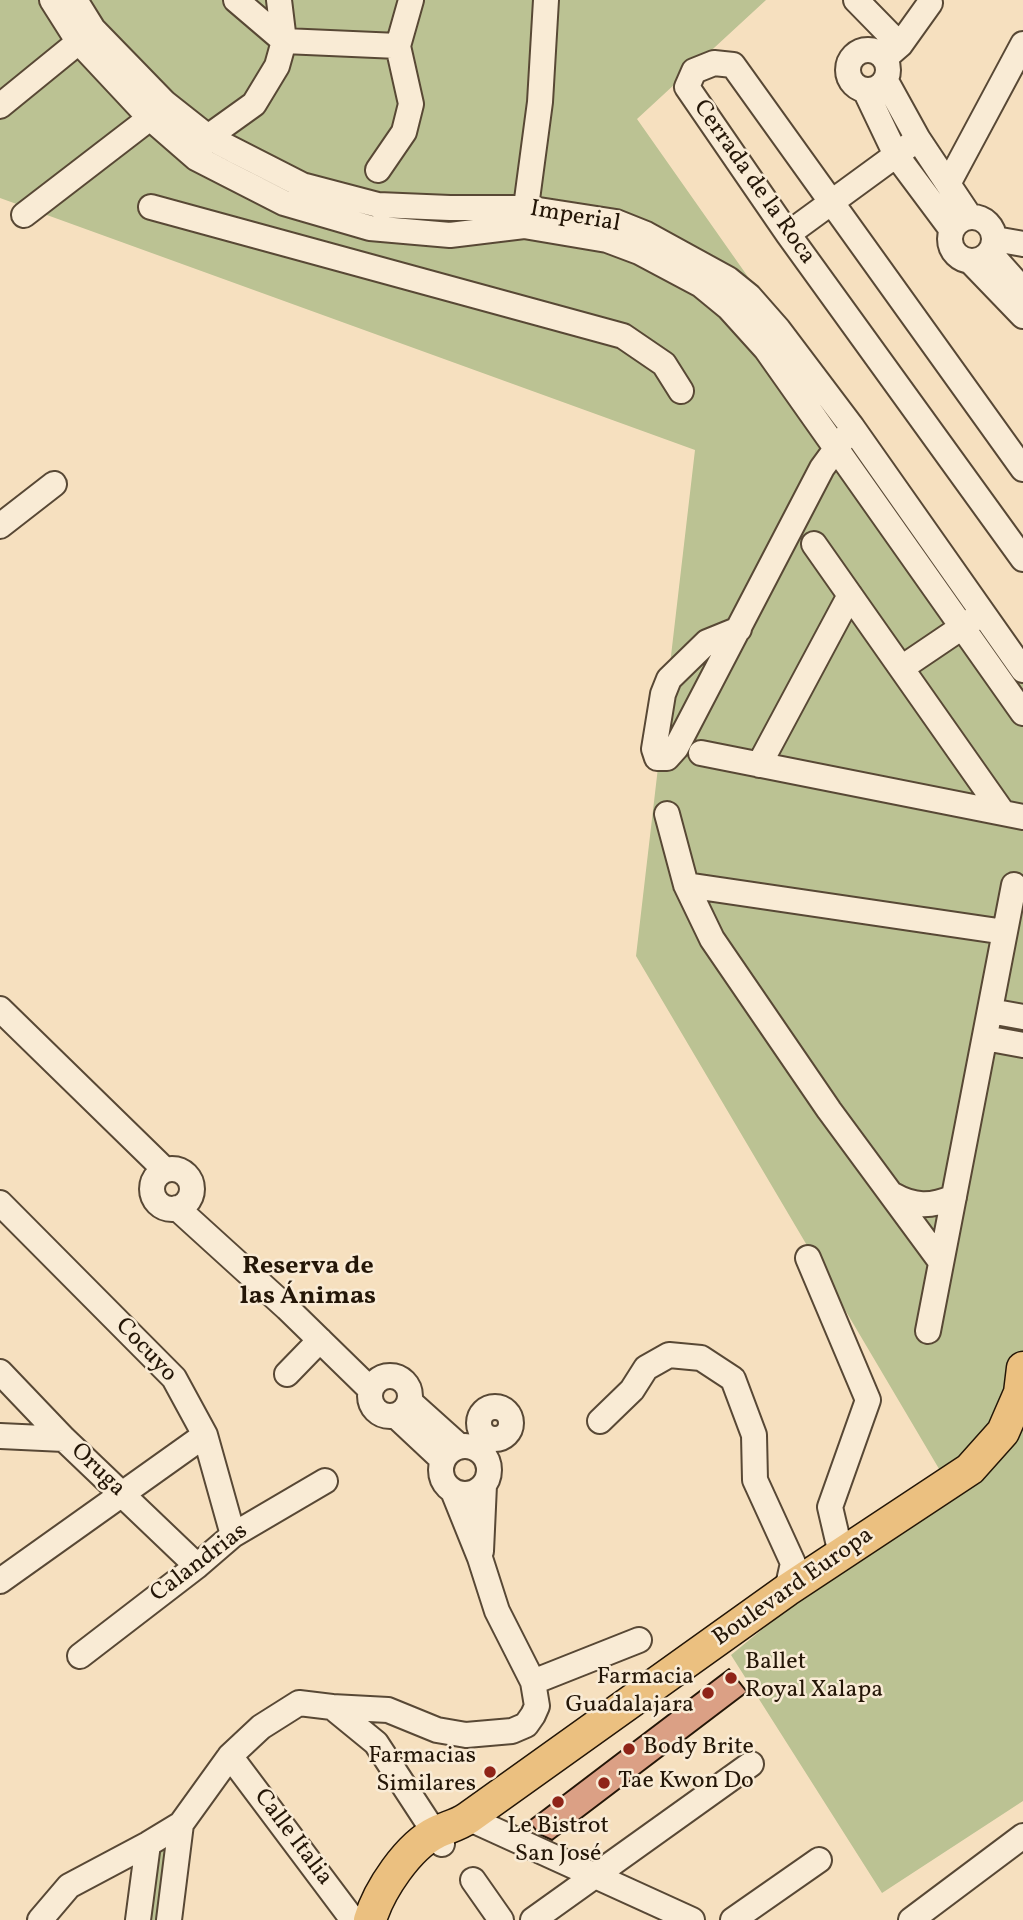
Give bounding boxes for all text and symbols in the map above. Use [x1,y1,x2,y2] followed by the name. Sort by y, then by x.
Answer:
[685,95,821,271] street label: Cerrada de la Roca
[528,196,622,240] street label: Imperial
[240,1252,376,1314] district label: Reserva de las Ánimas
[108,1313,182,1389] street label: Cocuyo
[63,1438,131,1504] street label: Oruga
[146,1518,254,1610] street label: Calandrias
[708,1522,880,1654] street label: Boulevard Europa
[745,1650,883,1706] place label: Ballet Royal Xalapa
[566,1665,694,1721] place label: Farmacia Guadalajara
[723,1670,739,1686] marker: Ballet Royal Xalapa
[700,1685,716,1701] marker: Farmacia Guadalajara
[643,1735,754,1763] place label: Body Brite
[621,1741,637,1757] marker: Body Brite
[368,1744,476,1800] place label: Farmacias Similares
[482,1764,498,1780] marker: Farmacias Similares
[618,1769,754,1797] place label: Tae Kwon Do
[596,1775,612,1791] marker: Tae Kwon Do
[246,1784,338,1892] street label: Calle Italia
[550,1794,566,1810] marker: Le Bistrot San José
[507,1814,609,1870] place label: Le Bistrot San José

